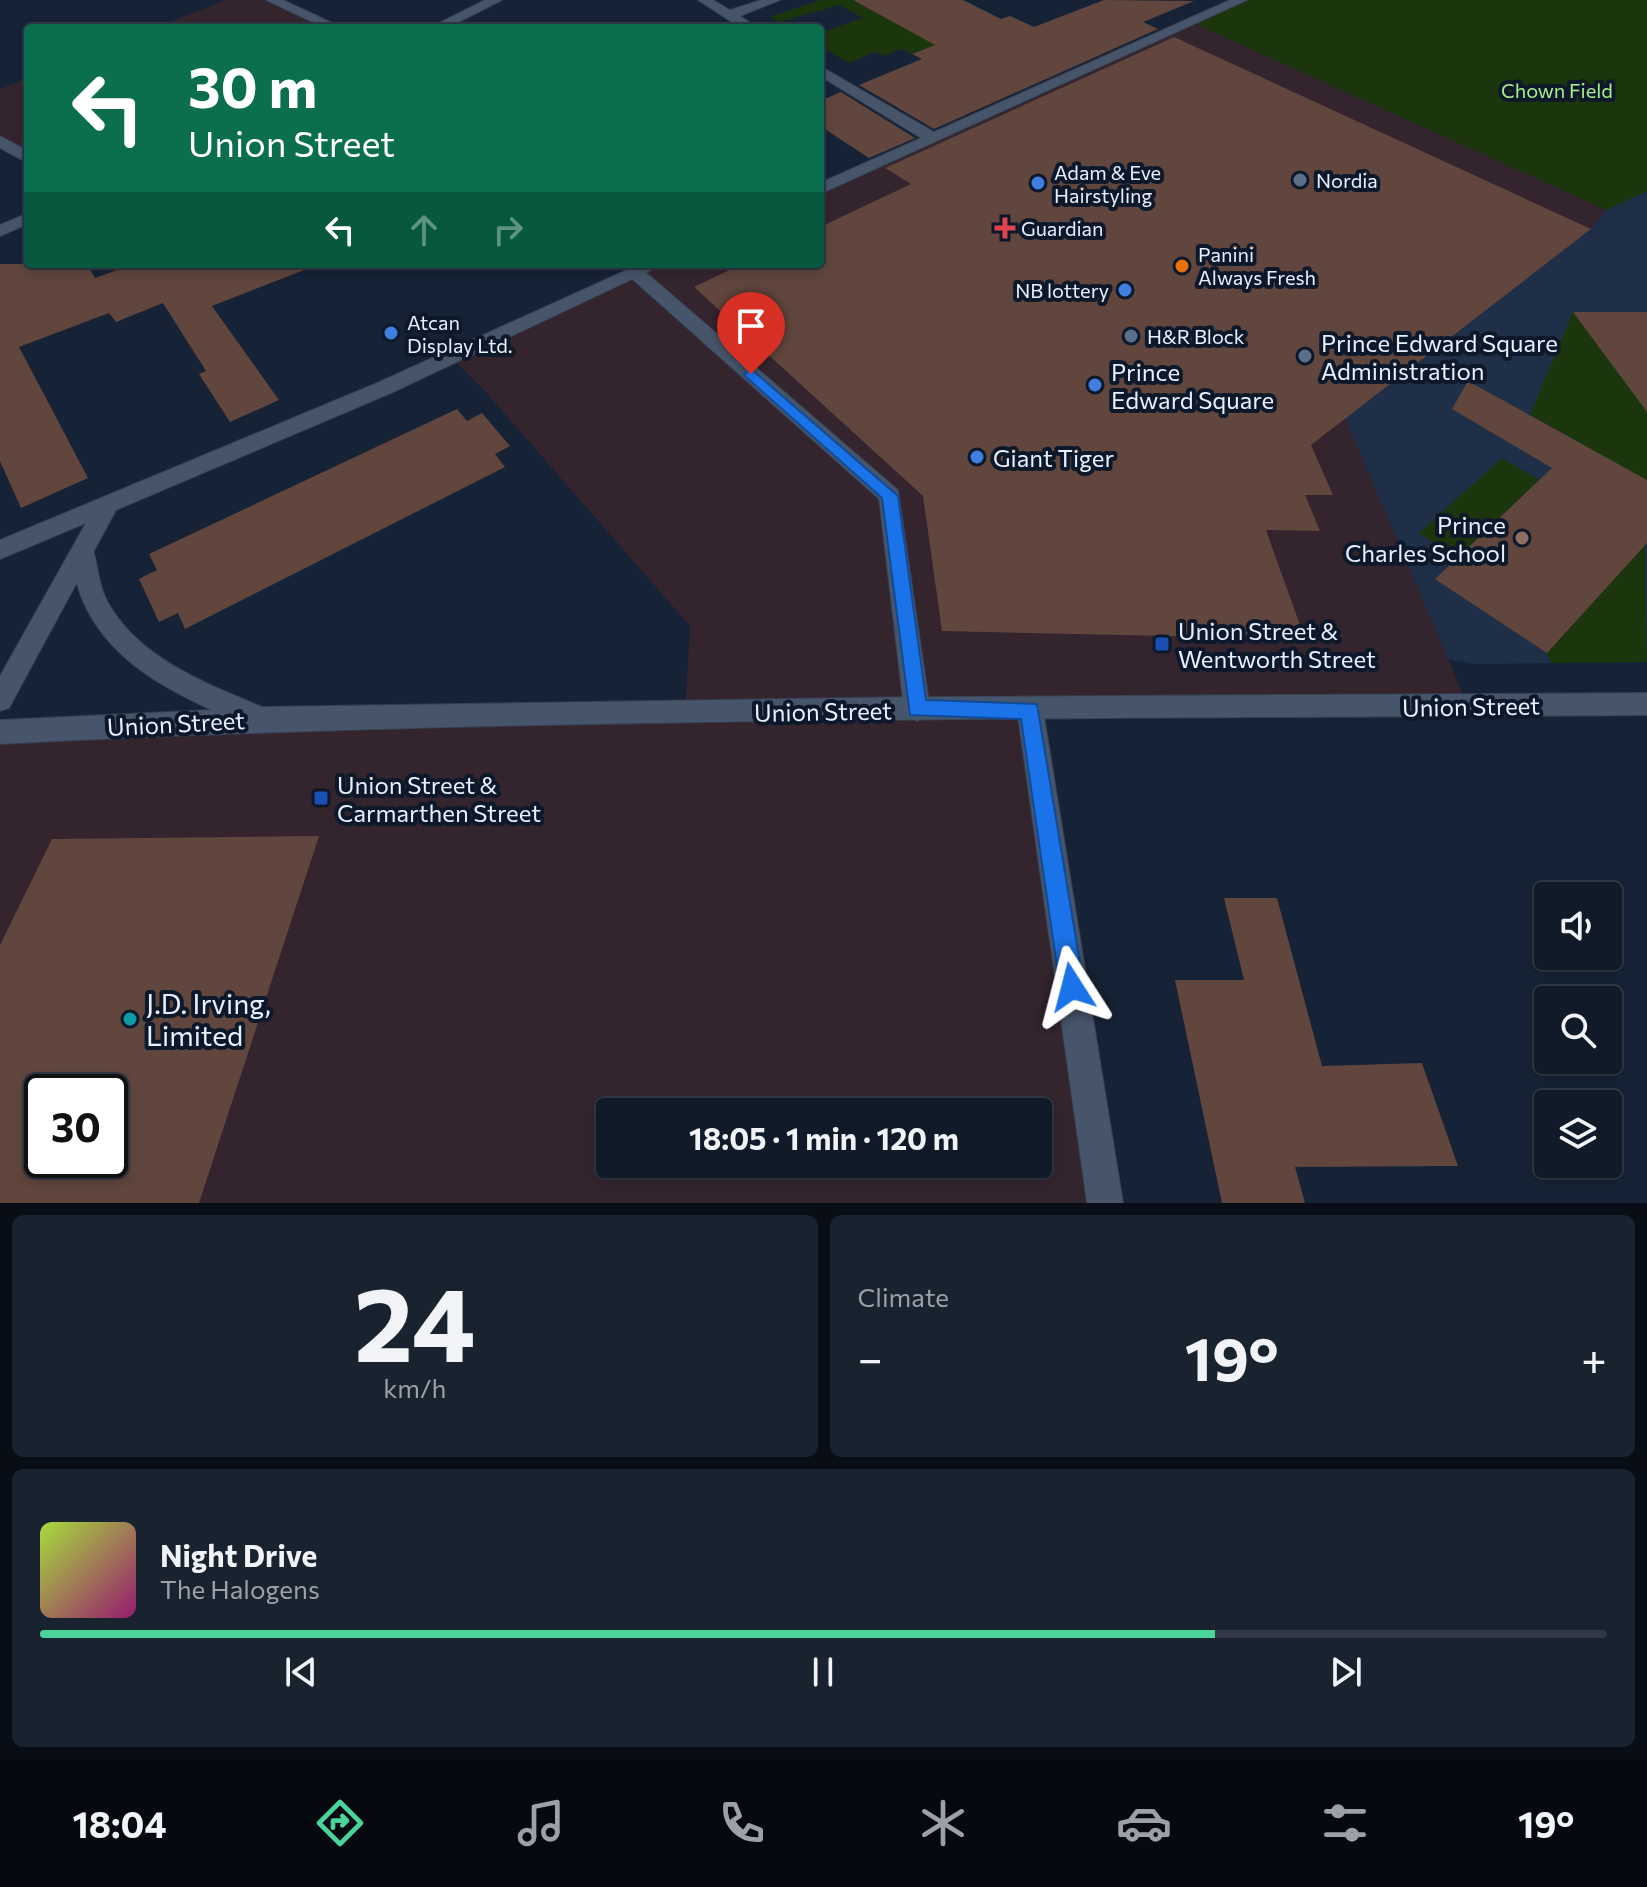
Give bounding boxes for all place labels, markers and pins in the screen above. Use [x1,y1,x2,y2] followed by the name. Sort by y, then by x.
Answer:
[1054,160,1161,207] place label: Adam & Eve Hairstyling
[1316,168,1378,192] place label: Nordia
[1291,171,1309,189] marker: Nordia
[1029,174,1047,192] marker: Adam & Eve Hairstyling
[1021,216,1104,240] place label: Guardian
[996,219,1014,237] marker: Guardian
[1198,242,1316,289] place label: Panini Always Fresh
[1173,257,1191,275] marker: Panini Always Fresh
[1015,278,1109,302] place label: NB lottery
[1116,281,1134,299] marker: NB lottery
[717,292,785,374] pin
[407,310,513,357] place label: Atcan Display Ltd.
[382,324,400,342] marker: Atcan Display Ltd.
[1147,324,1245,348] place label: H&R Block
[1122,327,1140,345] marker: H&R Block
[1321,328,1558,385] place label: Prince Edward Square Administration
[1296,347,1314,365] marker: Prince Edward Square Administration
[1111,357,1274,414] place label: Prince Edward Square
[1086,376,1104,394] marker: Prince Edward Square
[993,443,1114,472] place label: Giant Tiger
[968,448,986,466] marker: Giant Tiger
[1345,510,1506,567] place label: Prince Charles School
[1513,529,1531,547] marker: Prince Charles School
[1178,616,1376,673] place label: Union Street & Wentworth Street
[1153,635,1171,653] marker: Union Street & Wentworth Street
[337,770,541,827] place label: Union Street & Carmarthen Street
[312,789,330,807] marker: Union Street & Carmarthen Street
[146,986,271,1052] place label: J.D. Irving, Limited
[121,1010,139,1028] marker: J.D. Irving, Limited

